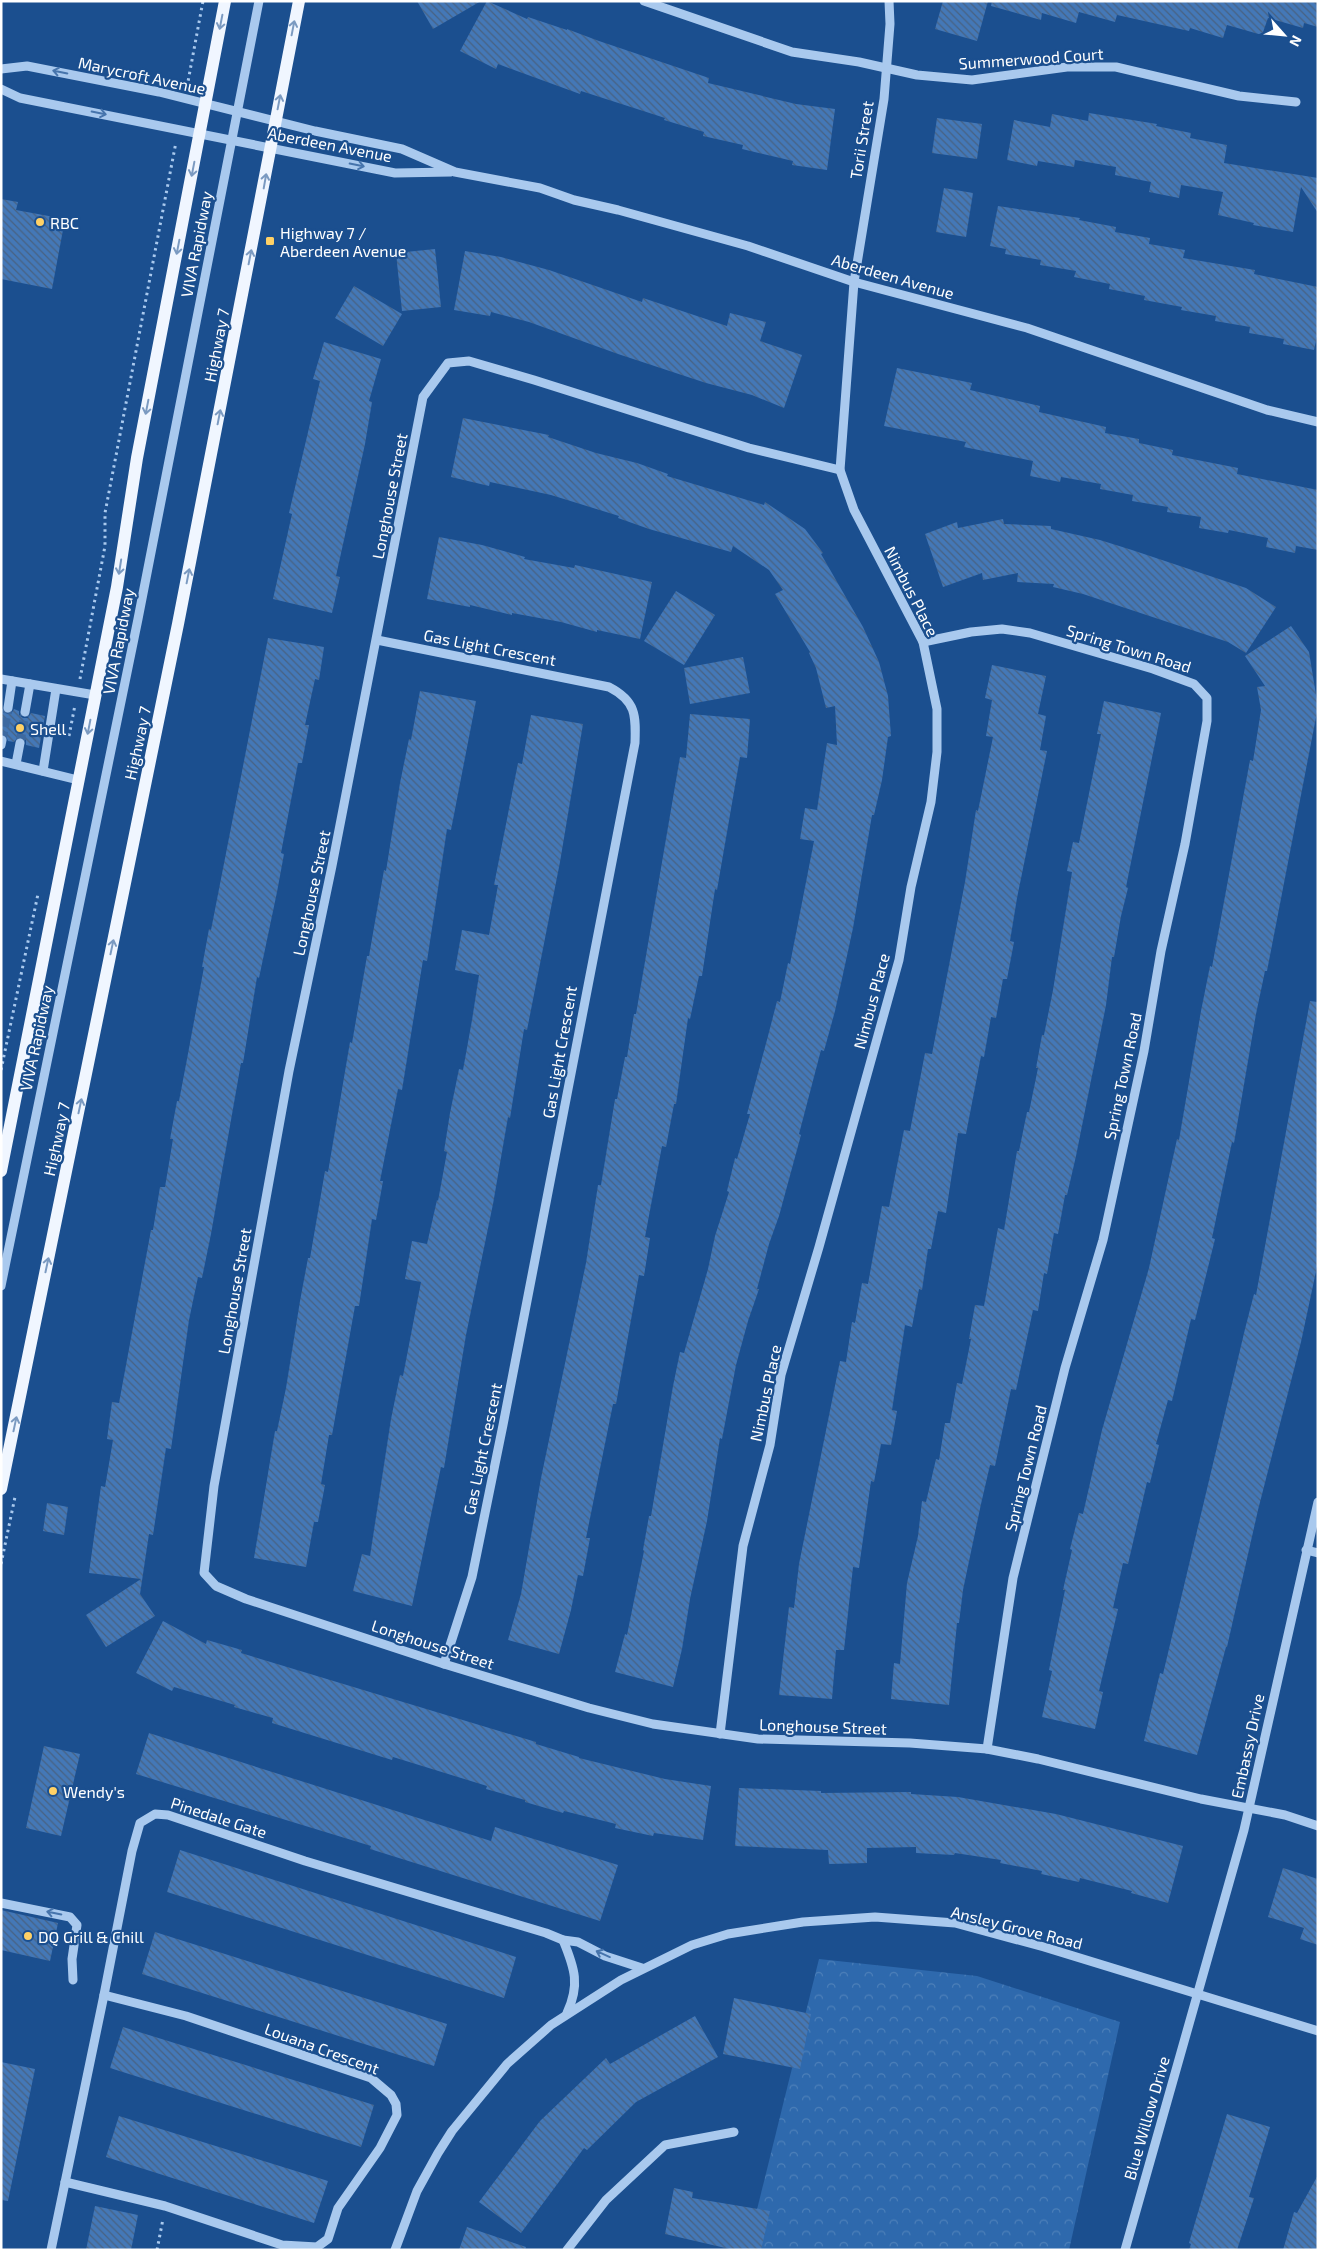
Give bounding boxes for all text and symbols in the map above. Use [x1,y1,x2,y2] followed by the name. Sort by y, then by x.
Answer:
[1259,10,1309,60] north arrow
[216,14,225,30] one-way arrow
[289,21,299,37] one-way arrow
[1286,33,1306,49] text: N
[958,43,1104,73] street label: Summerwood Court
[77,52,207,98] street label: Marycroft Avenue
[53,67,69,77] one-way arrow
[275,94,285,110] one-way arrow
[845,100,877,180] street label: Torii Street
[90,109,106,119] one-way arrow
[266,123,394,165] street label: Aberdeen Avenue
[187,160,197,176] one-way arrow
[349,161,365,171] one-way arrow
[260,173,270,189] one-way arrow
[176,189,216,299] street label: VIVA Rapidway
[50,213,79,232] place label: RBC
[34,216,46,228] marker: RBC
[280,223,406,260] place label: Highway 7 / Aberdeen Avenue
[264,235,276,247] marker: Highway 7 / Aberdeen Avenue
[172,239,182,255] one-way arrow
[830,249,956,303] street label: Aberdeen Avenue
[245,250,255,266] one-way arrow
[200,307,232,383] street label: Highway 7
[142,399,152,415] one-way arrow
[214,409,224,425] one-way arrow
[367,431,411,561] street label: Longhouse Street
[881,543,943,639] street label: Nimbus Place
[114,559,124,575] one-way arrow
[183,569,193,585] one-way arrow
[98,586,138,696] street label: VIVA Rapidway
[1064,620,1194,676] street label: Spring Town Road
[422,625,558,669] street label: Gas Light Crescent
[120,704,154,782] street label: Highway 7
[84,718,93,734] one-way arrow
[30,719,67,738] place label: Shell
[14,722,26,734] marker: Shell
[288,829,334,957] street label: Longhouse Street
[108,939,118,955] one-way arrow
[849,951,893,1051] street label: Nimbus Place
[16,983,57,1093] street label: VIVA Rapidway
[538,984,580,1120] street label: Gas Light Crescent
[1099,1011,1145,1141] street label: Spring Town Road
[75,1098,85,1114] one-way arrow
[39,1100,73,1178] street label: Highway 7
[214,1226,254,1356] street label: Longhouse Street
[43,1257,52,1273] one-way arrow
[745,1343,785,1443] street label: Nimbus Place
[459,1381,505,1517] street label: Gas Light Crescent
[1000,1403,1050,1533] street label: Spring Town Road
[10,1417,20,1433] one-way arrow
[369,1615,497,1673] street label: Longhouse Street
[1227,1692,1267,1800] street label: Embassy Drive
[759,1714,887,1738] street label: Longhouse Street
[63,1782,125,1801] place label: Wendy's
[47,1785,59,1797] marker: Wendy's
[169,1793,269,1841] street label: Pinedale Gate
[949,1901,1085,1953] street label: Ansley Grove Road
[46,1908,62,1918] one-way arrow
[38,1927,144,1947] place label: DQ Grill & Chill
[22,1930,34,1942] marker: DQ Grill & Chill
[596,1948,611,1958] one-way arrow
[262,2018,382,2078] street label: Louana Crescent
[1119,2054,1173,2182] street label: Blue Willow Drive

